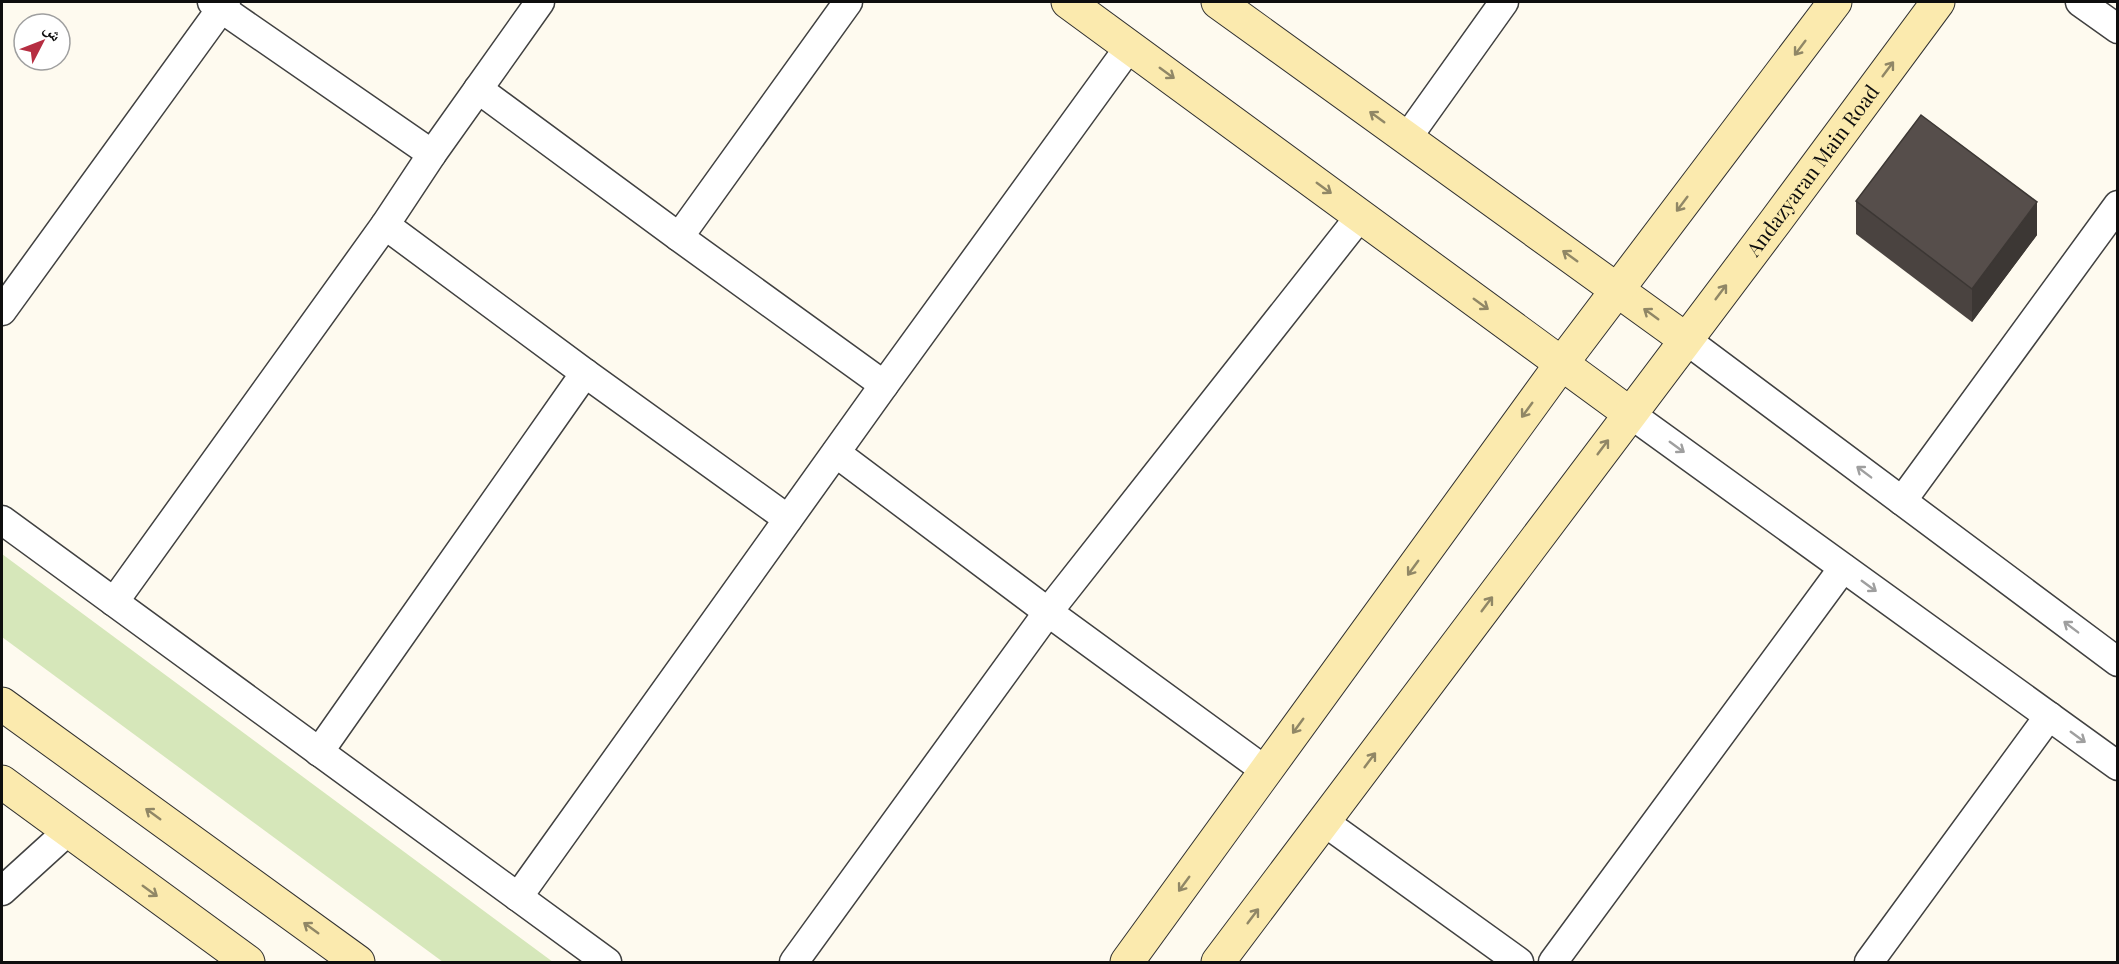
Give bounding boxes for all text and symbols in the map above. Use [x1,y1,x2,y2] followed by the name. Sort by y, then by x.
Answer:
[12,12,72,72] north arrow
[40,18,67,45] text: ش
[1793,40,1806,56] one-way arrow
[1882,62,1894,78] one-way arrow
[1158,67,1174,79] one-way arrow
[1739,78,1884,262] street label: Andazyaran Main Road
[1370,111,1386,123] one-way arrow
[1316,182,1332,194] one-way arrow
[1676,195,1688,211] one-way arrow
[1562,249,1578,262] one-way arrow
[1714,285,1727,301] one-way arrow
[1473,297,1489,310] one-way arrow
[1643,308,1660,320] one-way arrow
[1521,402,1534,418] one-way arrow
[1597,440,1610,456] one-way arrow
[1668,441,1684,454] one-way arrow
[1856,466,1872,479] one-way arrow
[1407,560,1419,576] one-way arrow
[1860,580,1876,593] one-way arrow
[1480,596,1493,612] one-way arrow
[2063,621,2079,633] one-way arrow
[1292,718,1305,734] one-way arrow
[2070,730,2086,743] one-way arrow
[1363,752,1376,768] one-way arrow
[146,807,162,820] one-way arrow
[1178,875,1190,891] one-way arrow
[142,885,158,897] one-way arrow
[1246,908,1259,924] one-way arrow
[303,922,319,934] one-way arrow

